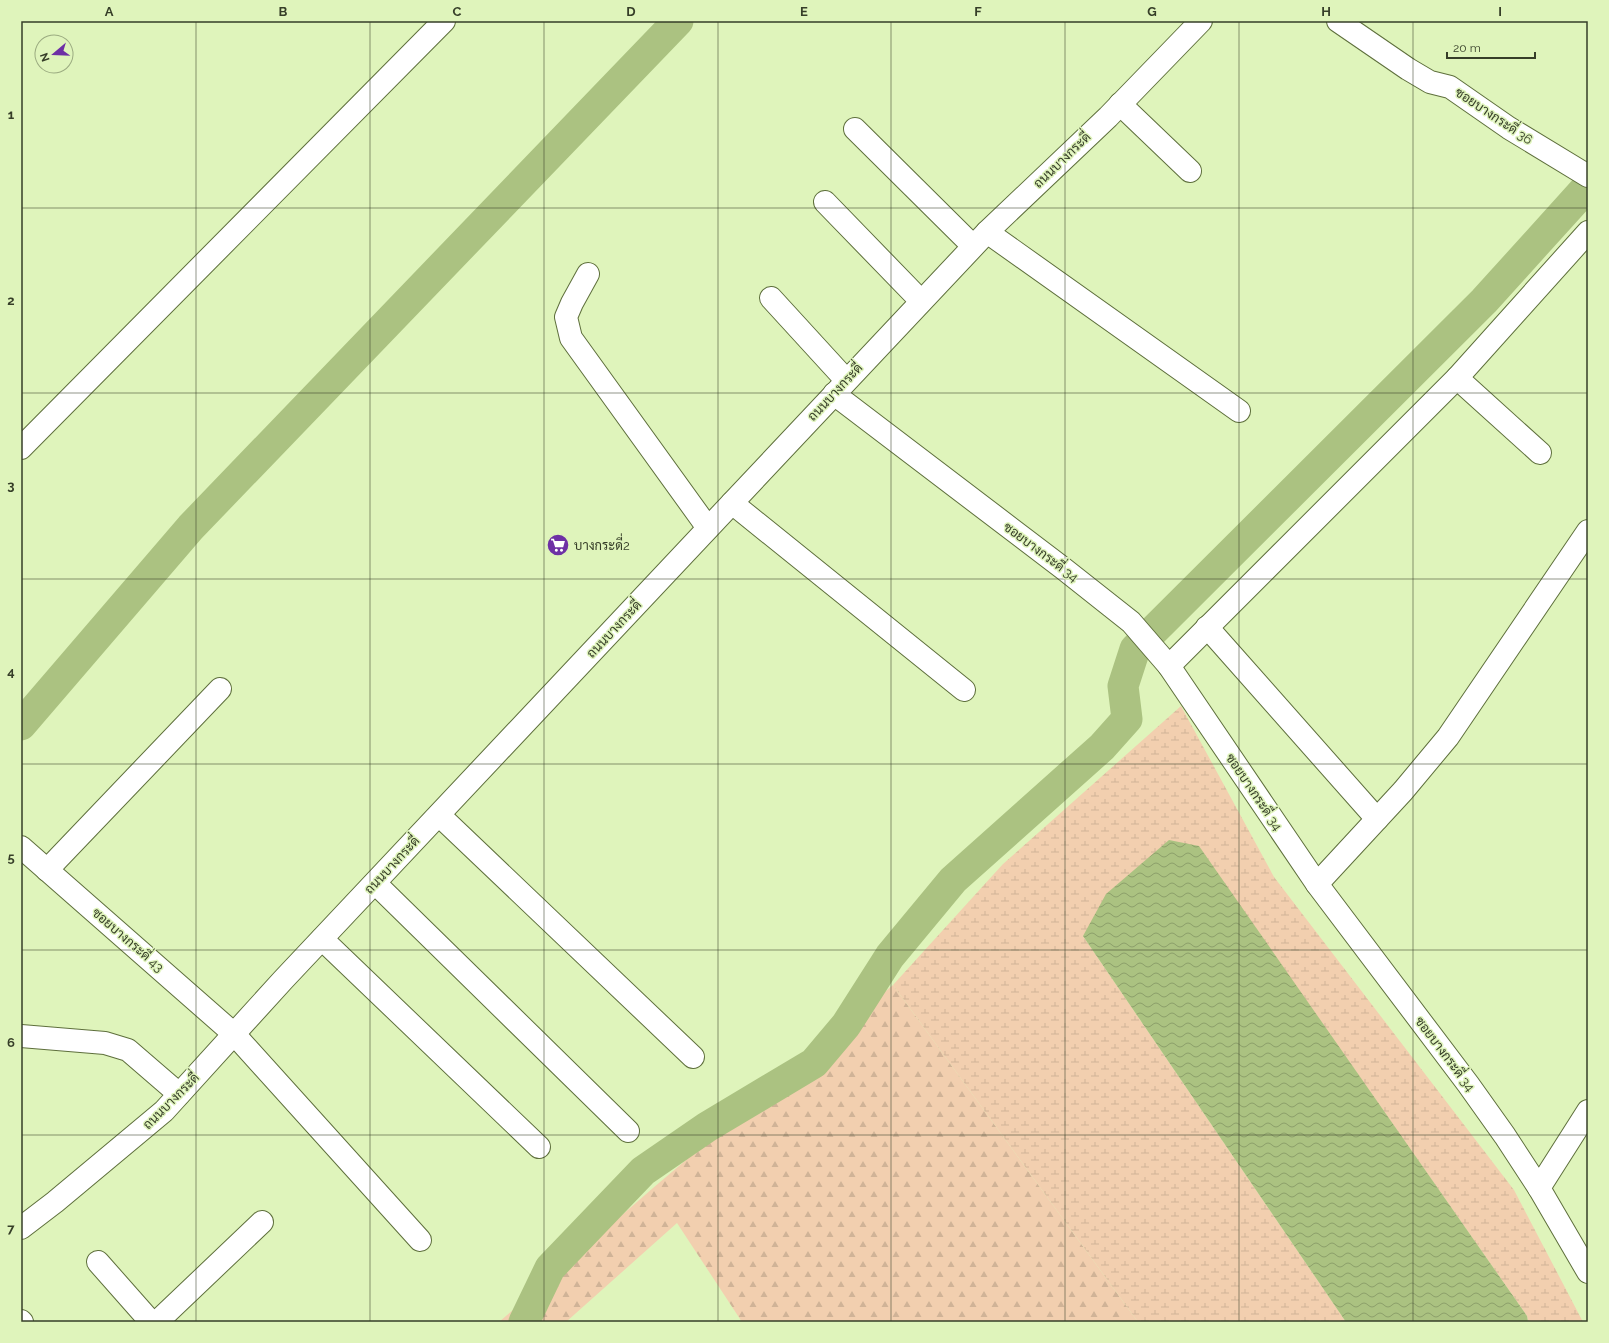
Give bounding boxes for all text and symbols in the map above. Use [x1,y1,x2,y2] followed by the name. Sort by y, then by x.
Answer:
[105,4,114,19] text: A
[279,4,288,19] text: B
[453,4,462,19] text: C
[626,4,636,19] text: D
[800,4,808,19] text: E
[974,4,982,19] text: F
[1147,4,1157,19] text: G
[1321,4,1331,19] text: H
[1498,4,1502,19] text: I
[34,34,74,74] north arrow
[1447,34,1535,60] scale bar
[1453,41,1481,55] text: 20 m
[38,51,53,63] text: N
[1452,80,1539,148] street label: ซอยบางกระดี่ 36
[8,107,15,122] text: 1
[1027,126,1094,191] street label: ถนนบางกระดี่
[7,293,15,308] text: 2
[801,357,865,424] street label: ถนนบางกระดี่
[7,478,15,493] text: 3
[1001,515,1084,585] street label: ซอยบางกระดี่ 34
[545,532,571,558] supermarket icon: บางกระดี่2
[574,533,630,553] place label: บางกระดี่2
[580,594,644,661] street label: ถนนบางกระดี่
[7,664,15,679] text: 4
[1223,748,1289,833] street label: ซอยบางกระดี่ 34
[358,830,422,897] street label: ถนนบางกระดี่
[7,850,15,865] text: 5
[89,901,170,975] street label: ซอยบางกระดี่ 43
[1412,1011,1482,1094] street label: ซอยบางกระดี่ 34
[7,1035,15,1050] text: 6
[136,1066,202,1132] street label: ถนนบางกระดี่
[7,1221,15,1236] text: 7

